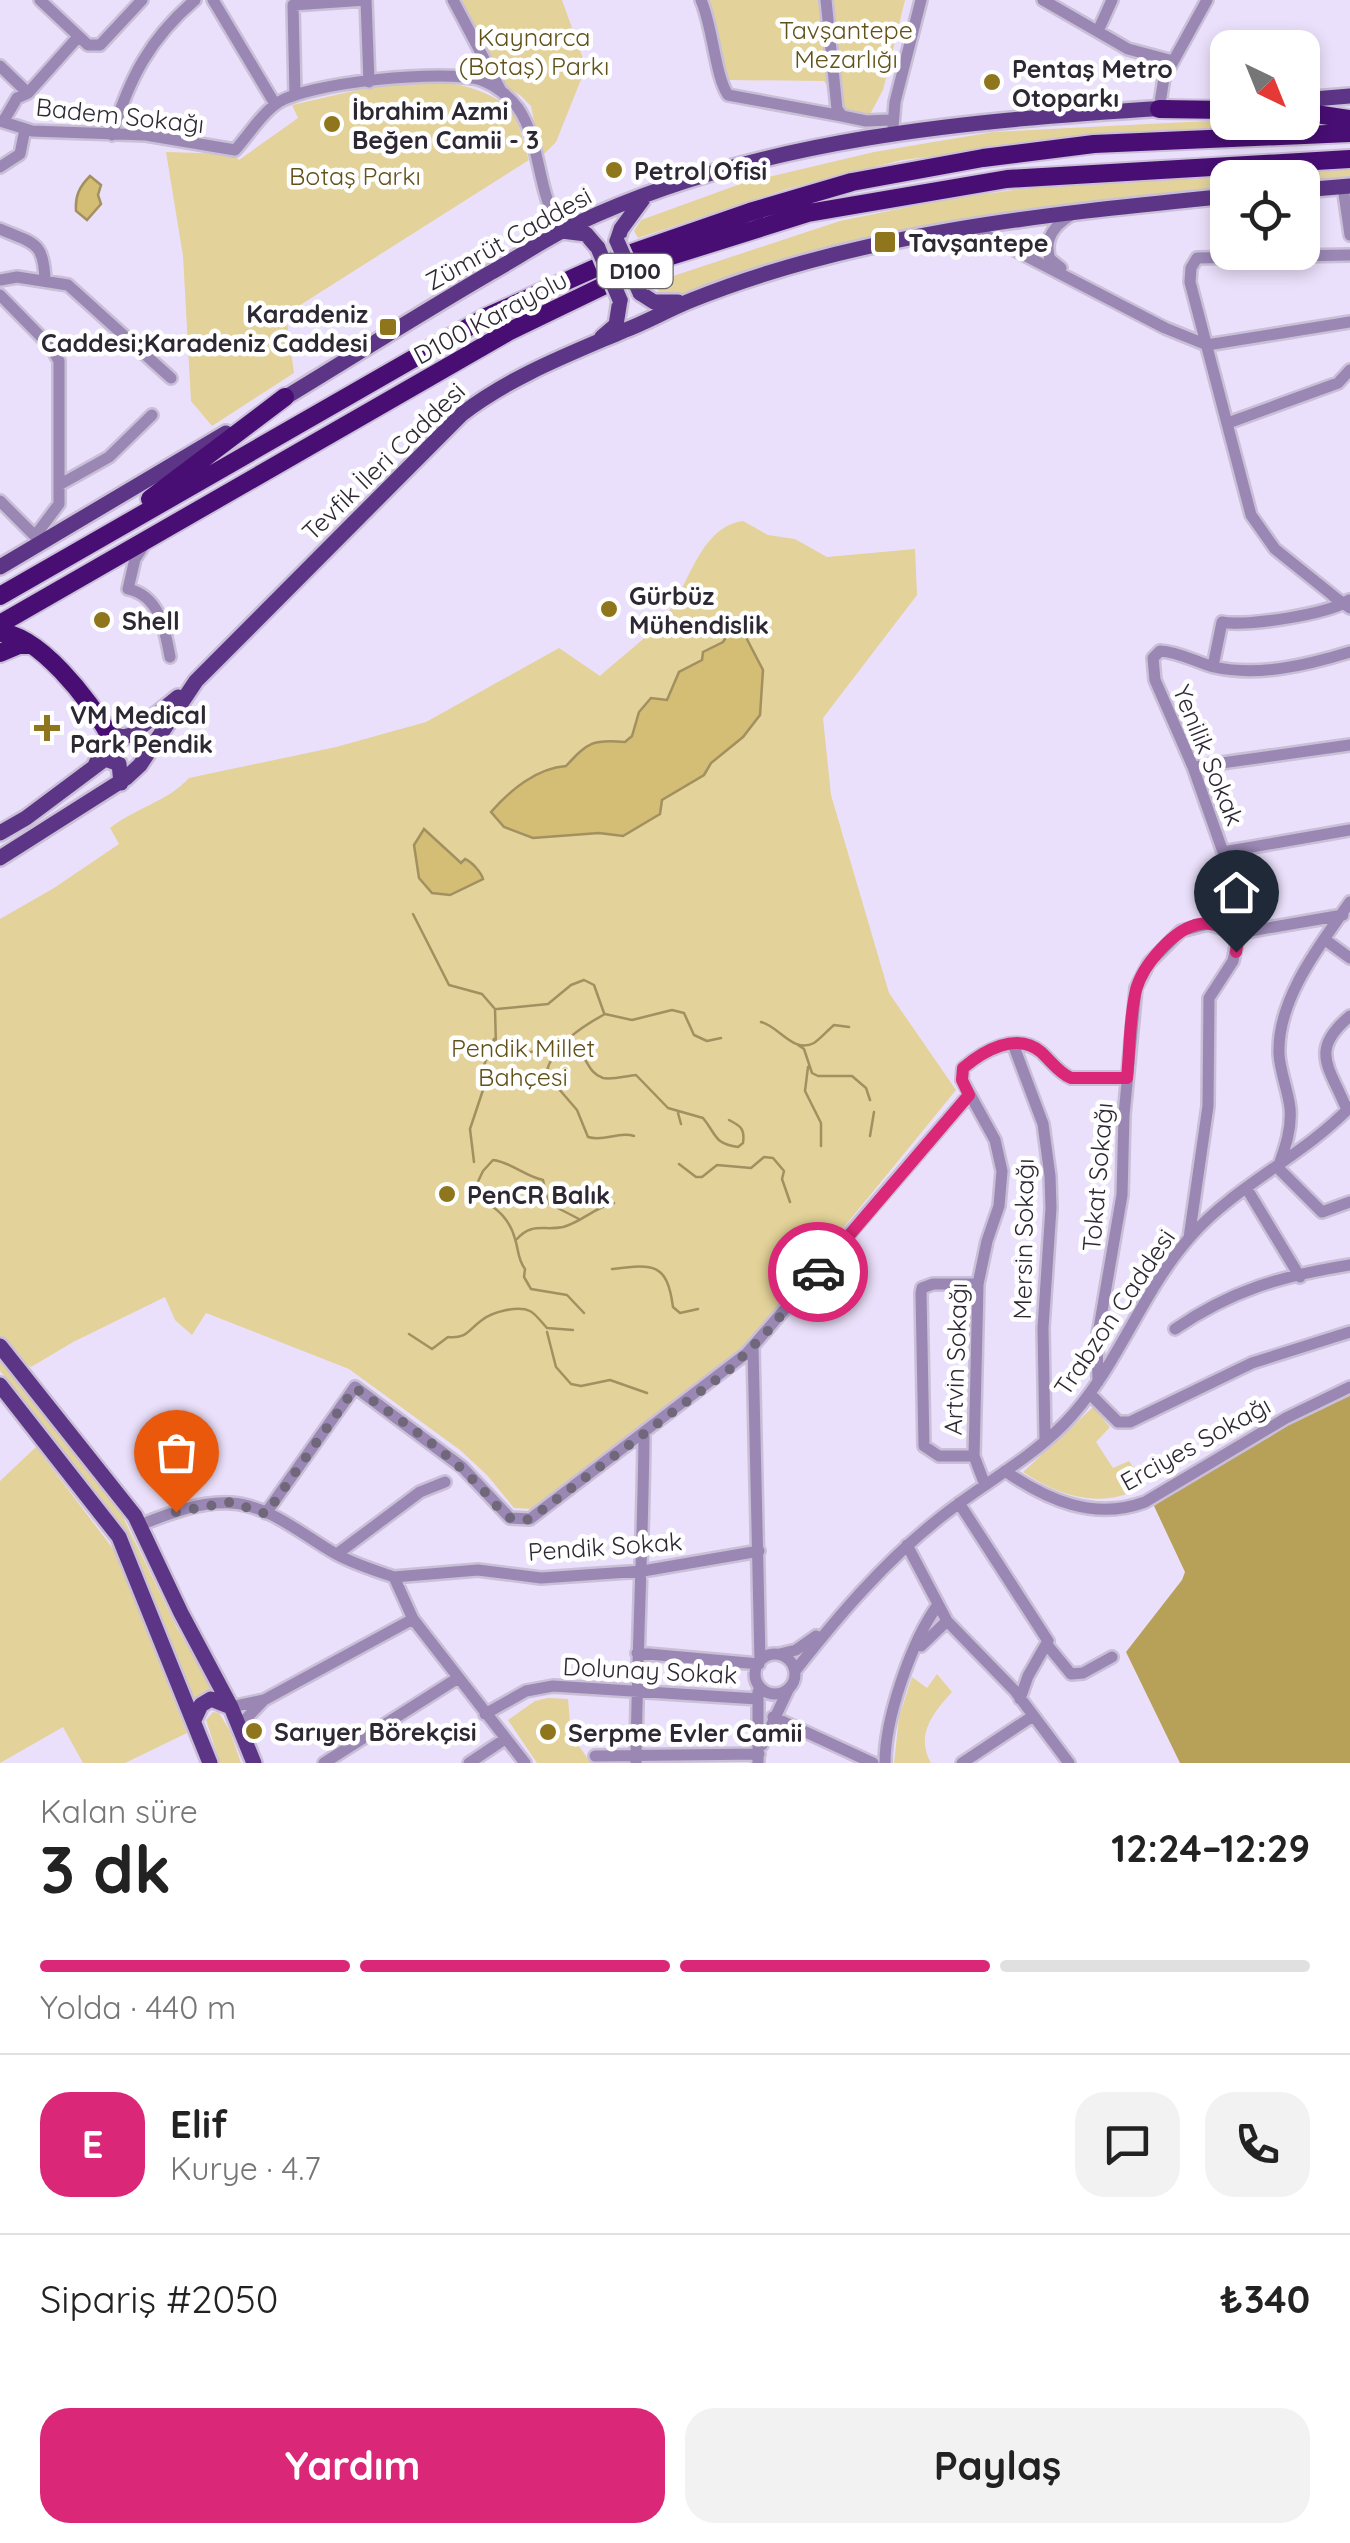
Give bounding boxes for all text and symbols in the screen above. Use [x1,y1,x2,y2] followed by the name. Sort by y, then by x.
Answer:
[779,14,913,74] park label: Tavşantepe Mezarlığı
[459,21,609,81] park label: Kaynarca (Botaş) Parkı
[1210,30,1320,140] north arrow
[1210,30,1320,270] map controls
[1012,53,1173,113] place label: Pentaş Metro Otoparkı
[981,71,1003,93] marker: Pentaş Metro Otoparkı
[34,91,206,139] street label: Badem Sokağı
[352,95,539,155] place label: İbrahim Azmi Beğen Camii - 3
[321,113,343,135] marker: İbrahim Azmi Beğen Camii - 3
[634,155,767,186] place label: Petrol Ofisi
[603,159,625,181] marker: Petrol Ofisi
[289,160,421,191] park label: Botaş Parkı
[1210,160,1320,270] button: locate
[420,180,596,296] street label: Zümrüt Caddesi
[908,227,1049,258] place label: Tavşantepe
[872,229,898,255] marker: Tavşantepe
[598,254,672,288] road number: D100
[408,264,572,370] street label: D100 Karayolu
[41,298,368,358] place label: Karadeniz Caddesi;Karadeni̇z Caddesi̇
[377,316,399,338] marker: Karadeniz Caddesi;Karadeni̇z Caddesi̇
[295,375,471,547] street label: Tevfik İleri Caddesi
[629,580,769,640] place label: Gürbüz Mühendislik
[598,598,620,620] marker: Gürbüz Mühendislik
[122,605,180,636] place label: Shell
[91,609,113,631] marker: Shell
[1167,680,1251,830] street label: Yenilik Sokak
[70,699,213,759] place label: VM Medical Park Pendik
[34,715,60,741] marker: VM Medical Park Pendik
[1194,850,1279,953] pin
[1209,865,1264,920] icon: home
[451,1032,595,1092] park label: Pendik Millet Bahçesi
[1075,1101,1119,1253] street label: Tokat Sokağı
[1006,1158,1040,1320] street label: Mersin Sokağı
[467,1179,610,1210] place label: PenCR Balık
[436,1183,458,1205] marker: PenCR Balık
[768,1222,868,1322] courier
[1047,1223,1181,1401] street label: Trabzon Caddesi
[791,1245,846,1300] icon: car
[937,1282,973,1436] street label: Artvin Sokağı
[1115,1389,1275,1497] street label: Erciyes Sokağı
[134,1410,219,1513] pin
[149,1425,204,1480] icon: bag
[527,1525,683,1567] street label: Pendik Sokak
[562,1650,738,1690] street label: Dolunay Sokak
[274,1716,477,1747] place label: Sarıyer Börekçisi
[568,1717,802,1748] place label: Serpme Evler Camii
[243,1720,265,1742] marker: Sarıyer Börekçisi
[537,1721,559,1743] marker: Serpme Evler Camii
[40,1791,198,1831] text: Kalan süre
[1111,1824,1310,1872] text: 12:24–12:29
[40,1828,171,1909] text: 3 dk
[40,1987,236,2027] text: Yolda · 440 m
[1075,2092,1180,2197] button: chat
[1205,2092,1310,2197] button: phone
[170,2100,228,2148] text: Elif
[82,2120,103,2168] text: E
[170,2148,321,2188] text: Kurye · 4.7
[40,2275,278,2323] text: Sipariş #2050
[1220,2275,1310,2323] text: ₺340
[40,2408,665,2523] button: Yardım
[685,2408,1310,2523] button: Paylaş

